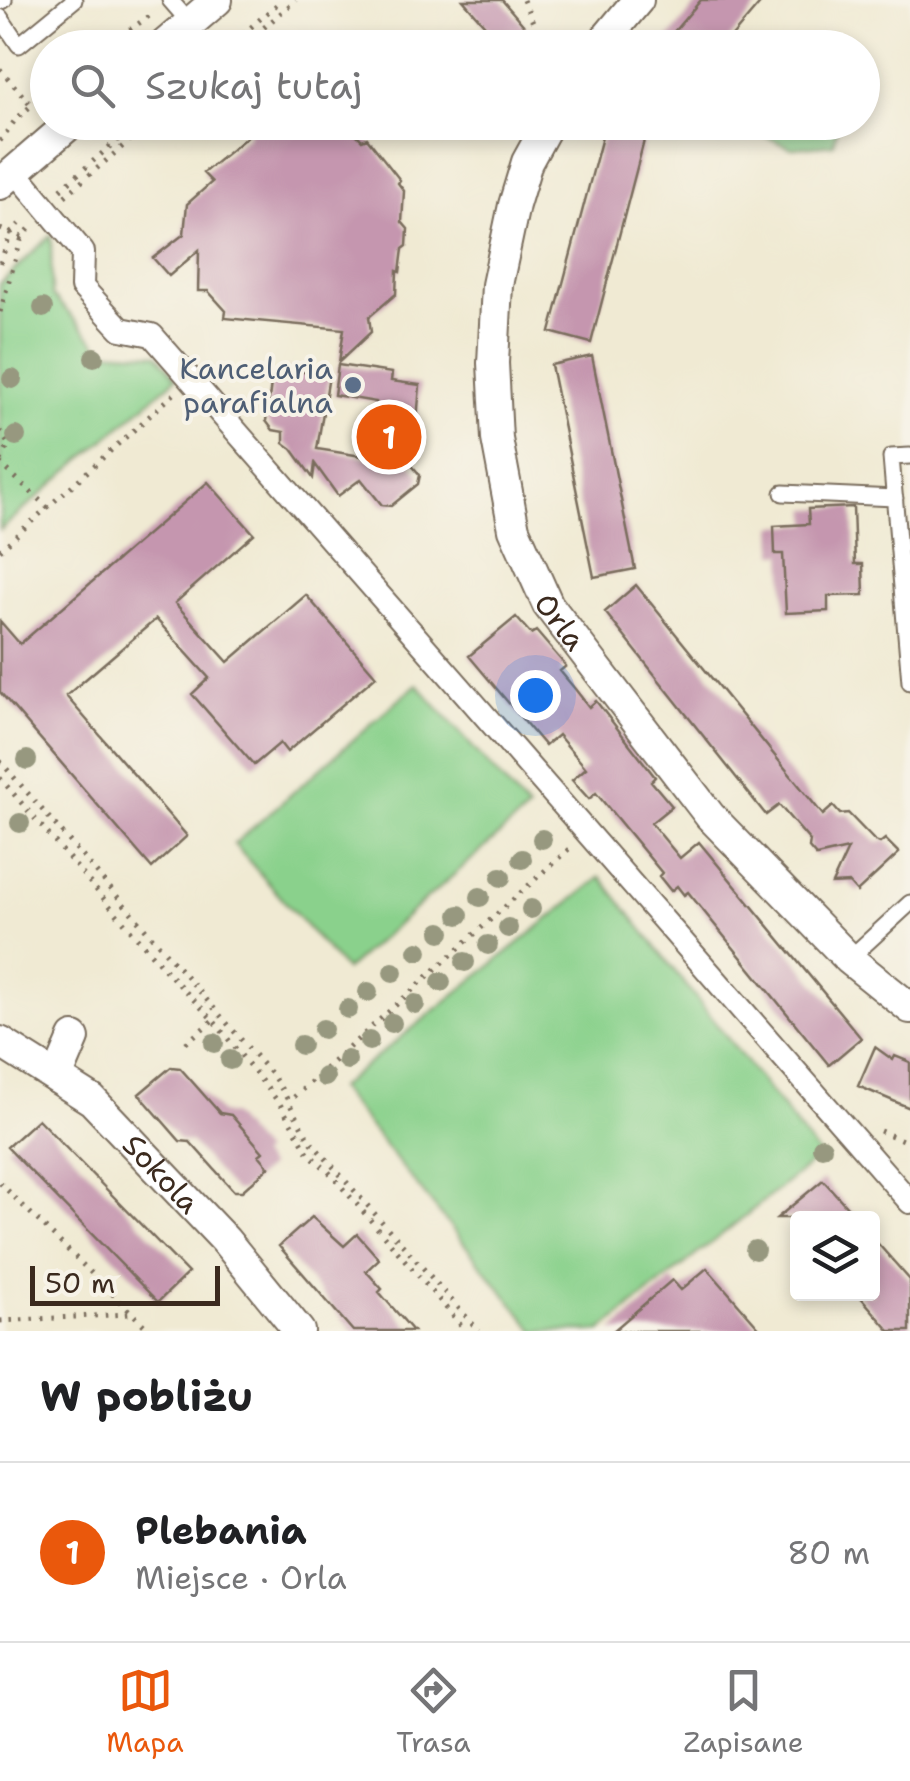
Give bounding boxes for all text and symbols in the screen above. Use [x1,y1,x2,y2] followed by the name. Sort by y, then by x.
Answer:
[30,30,880,140] search box
[65,58,120,113] icon: search
[145,60,362,111] text: Szukaj tutaj
[179,348,333,423] place label: Kancelaria parafialna
[342,374,364,396] marker: Kancelaria parafialna
[356,400,422,474] pin: 1
[525,584,596,659] street label: Orla
[510,670,561,721] your location
[114,1125,210,1222] street label: Sokola
[790,1211,880,1301] map controls
[790,1211,880,1301] button: layers
[30,1261,220,1306] scale bar
[45,1264,115,1302] text: 50 m
[40,1368,253,1424] text: W pobliżu
[135,1505,307,1556] text: Plebania
[65,1531,80,1574] text: 1
[787,1531,870,1574] text: 80 m
[135,1556,347,1599] text: Miejsce · Orla
[106,1663,184,1761] tab: Mapa
[396,1663,471,1761] tab: Trasa
[683,1663,804,1761] tab: Zapisane

